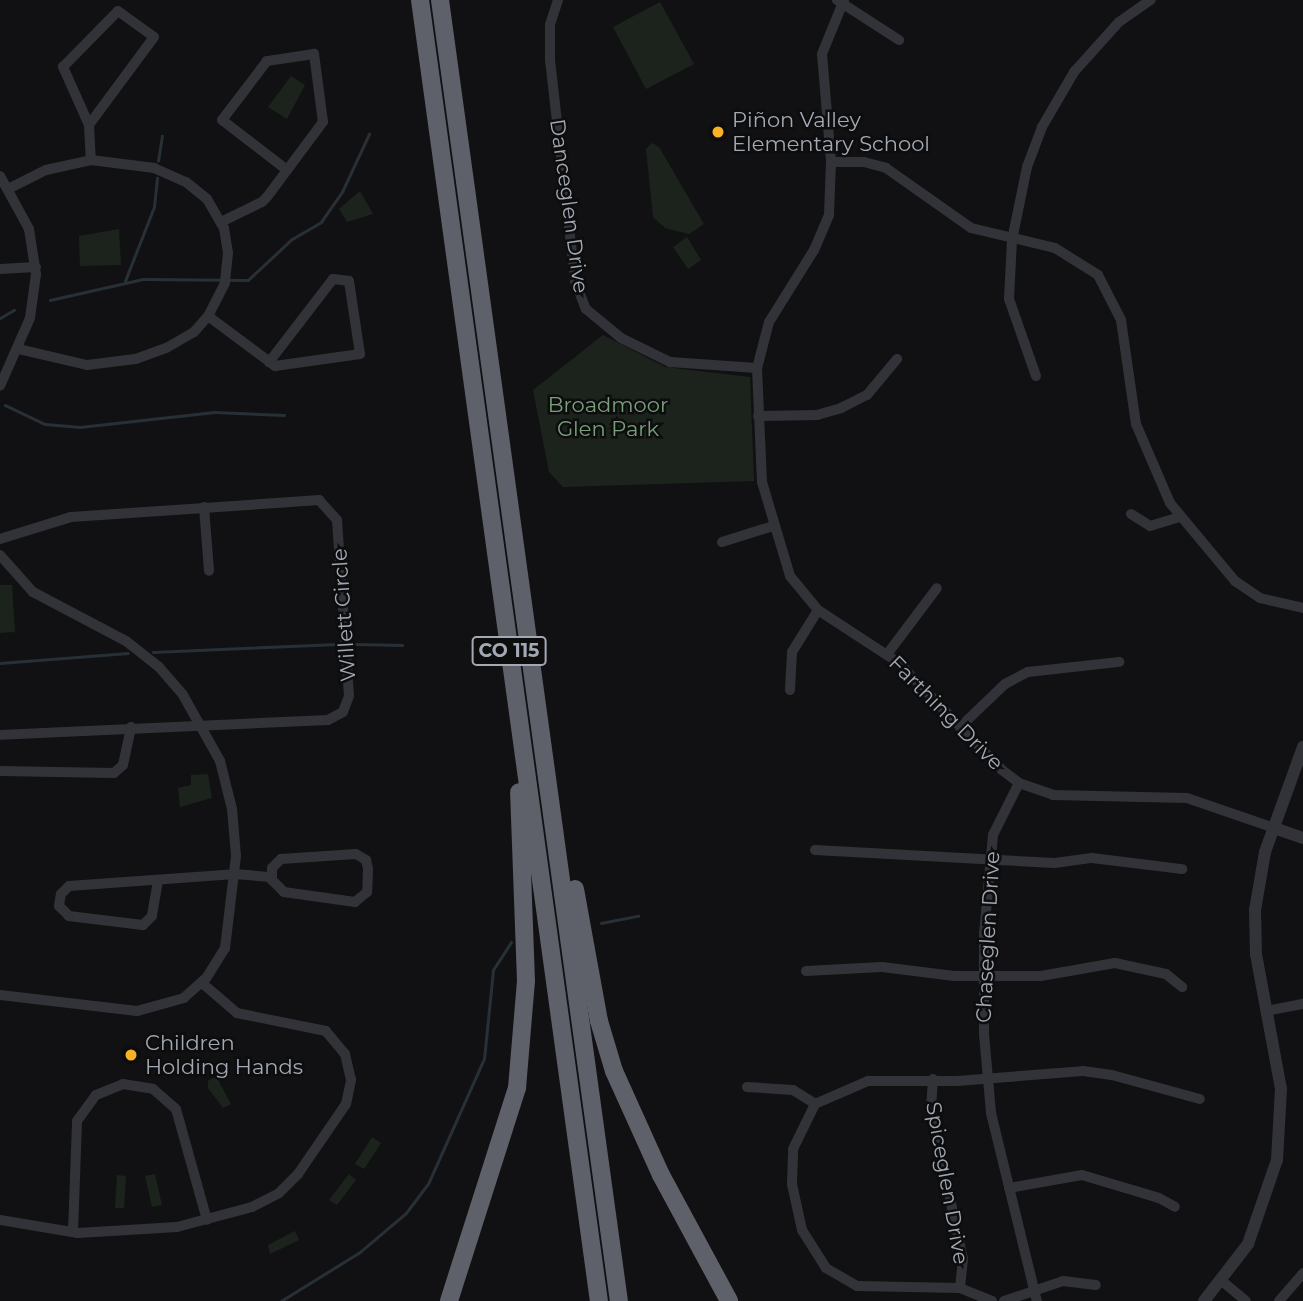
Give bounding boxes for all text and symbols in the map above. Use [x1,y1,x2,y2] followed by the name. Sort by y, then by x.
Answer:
[732,107,930,157] place label: Piñon Valley Elementary School
[544,117,594,295] street label: Danceglen Drive
[710,124,726,140] marker: Piñon Valley Elementary School
[548,392,668,442] park label: Broadmoor Glen Park
[327,548,361,682] street label: Willett Circle
[470,636,548,666] road number: CO 115
[884,651,1008,775] street label: Farthing Drive
[971,851,1005,1023] street label: Chaseglen Drive
[145,1030,303,1080] place label: Children Holding Hands
[123,1047,139,1063] marker: Children Holding Hands
[920,1100,974,1266] street label: Spiceglen Drive

